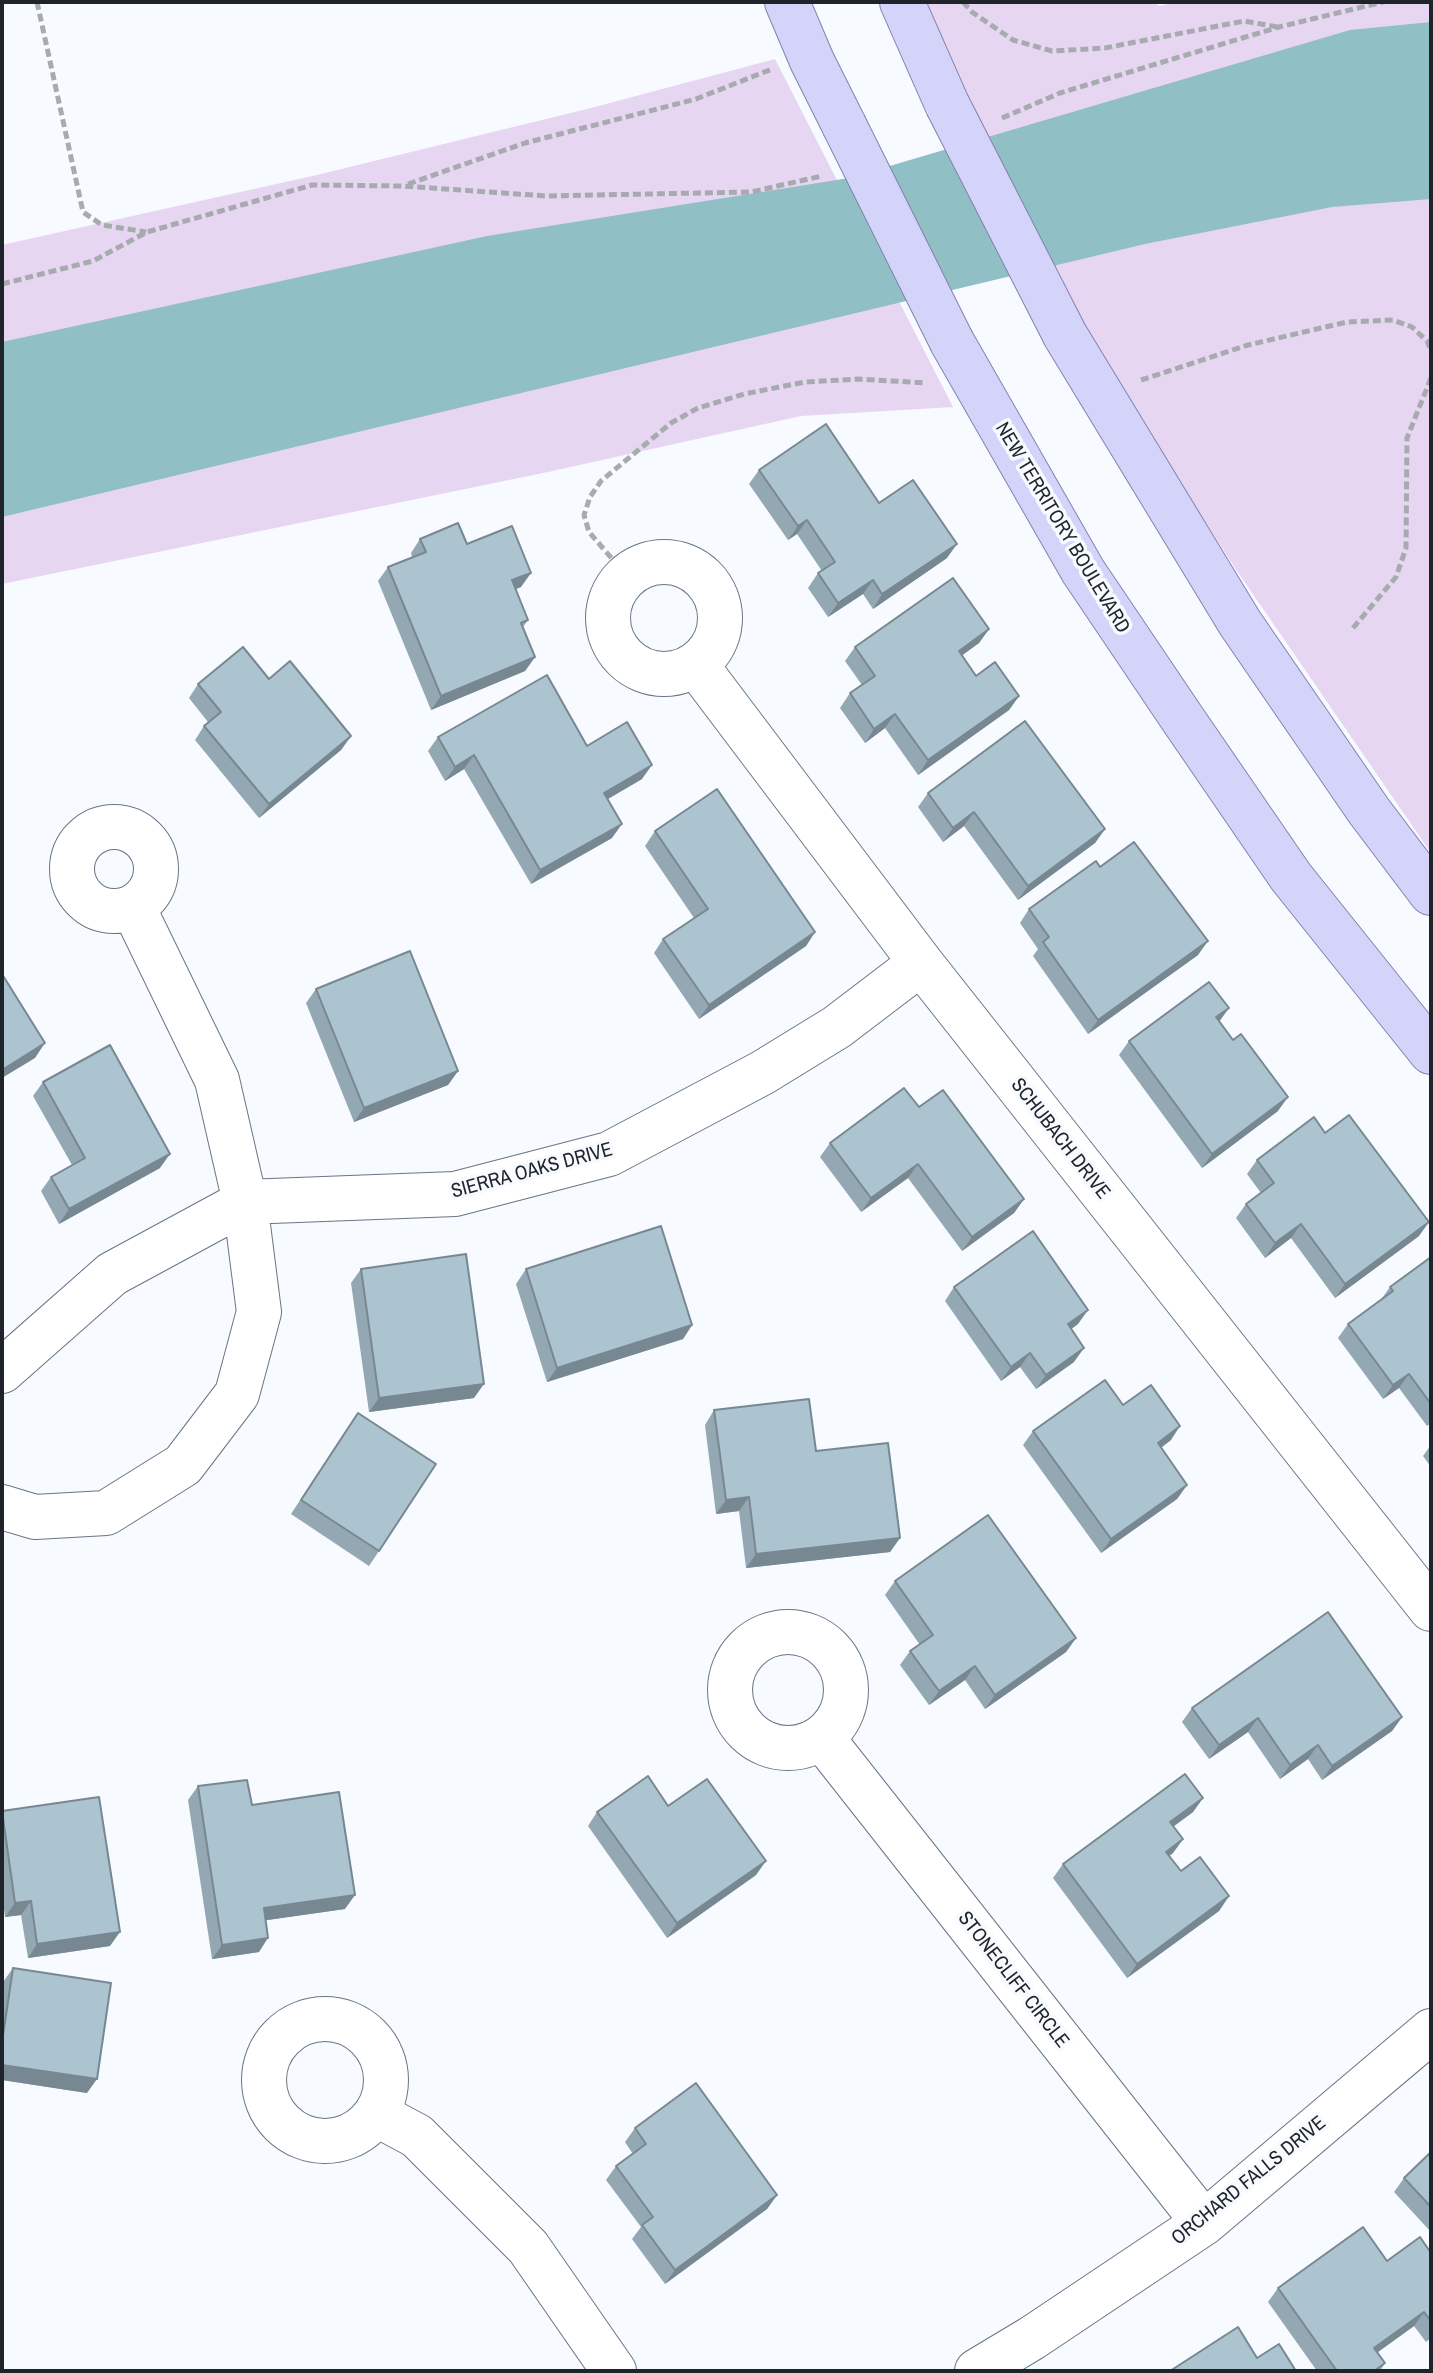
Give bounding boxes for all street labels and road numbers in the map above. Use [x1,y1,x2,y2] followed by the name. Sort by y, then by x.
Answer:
[990,418,1134,638] street label: NEW TERRITORY BOULEVARD
[1005,1074,1115,1204] street label: SCHUBACH DRIVE
[449,1138,615,1204] street label: SIERRA OAKS DRIVE
[952,1907,1074,2053] street label: STONECLIFF CIRCLE
[1167,2111,1331,2251] street label: ORCHARD FALLS DRIVE

